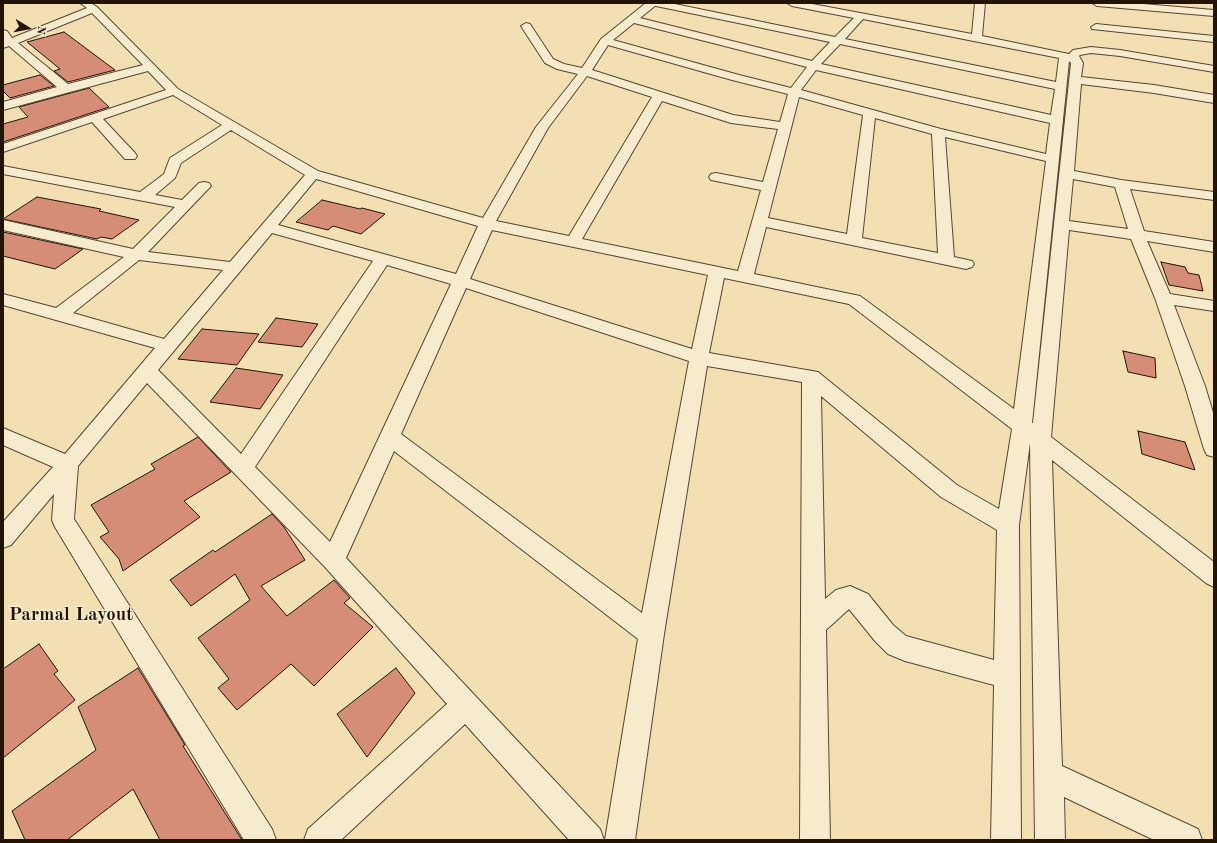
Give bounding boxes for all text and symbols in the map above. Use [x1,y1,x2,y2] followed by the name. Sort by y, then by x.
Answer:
[8,8,48,48] north arrow
[34,25,46,35] text: N
[9,604,133,626] district label: Parmal Layout

